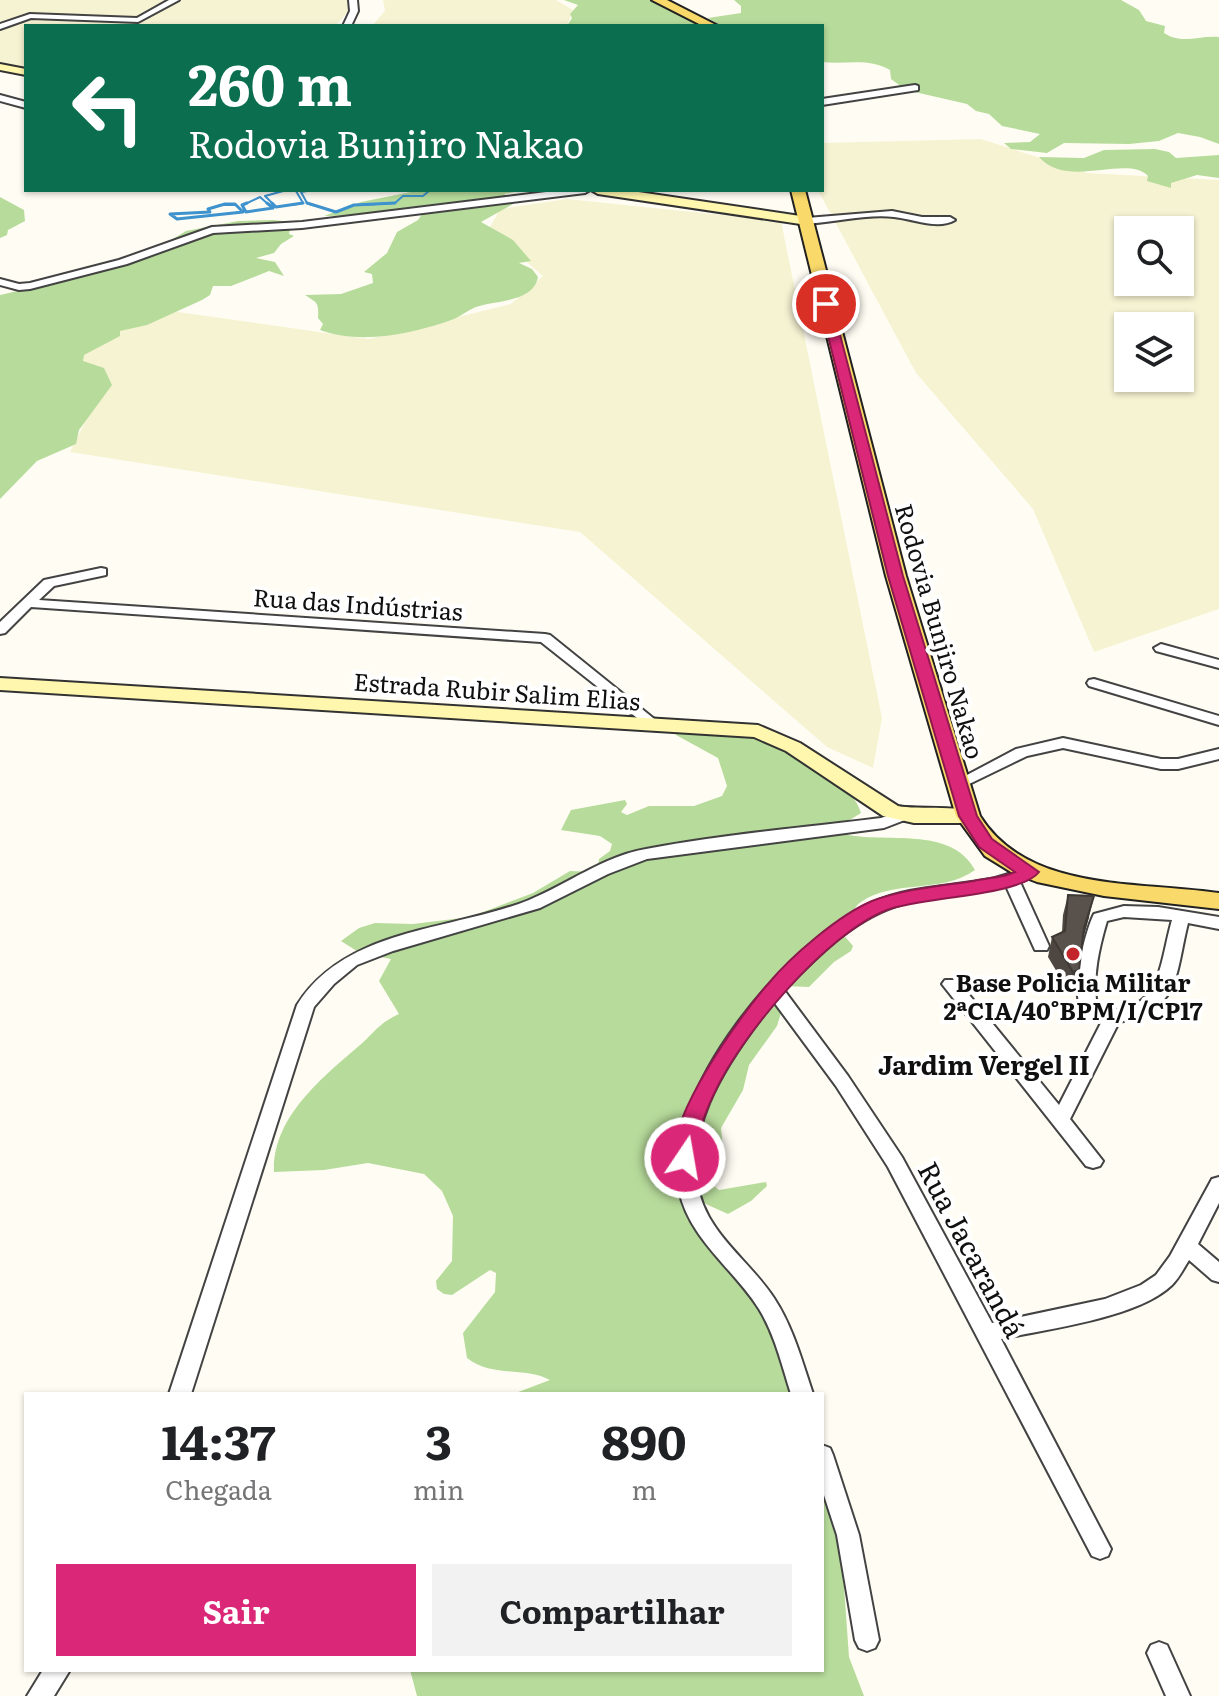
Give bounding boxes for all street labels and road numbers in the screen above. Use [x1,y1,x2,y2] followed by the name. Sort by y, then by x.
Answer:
[888,499,994,763] street label: Rodovia Bunjiro Nakao
[252,578,464,628] street label: Rua das Indústrias
[352,663,642,717] street label: Estrada Rubir Salim Elias
[909,1153,1037,1345] street label: Rua Jacarandá

